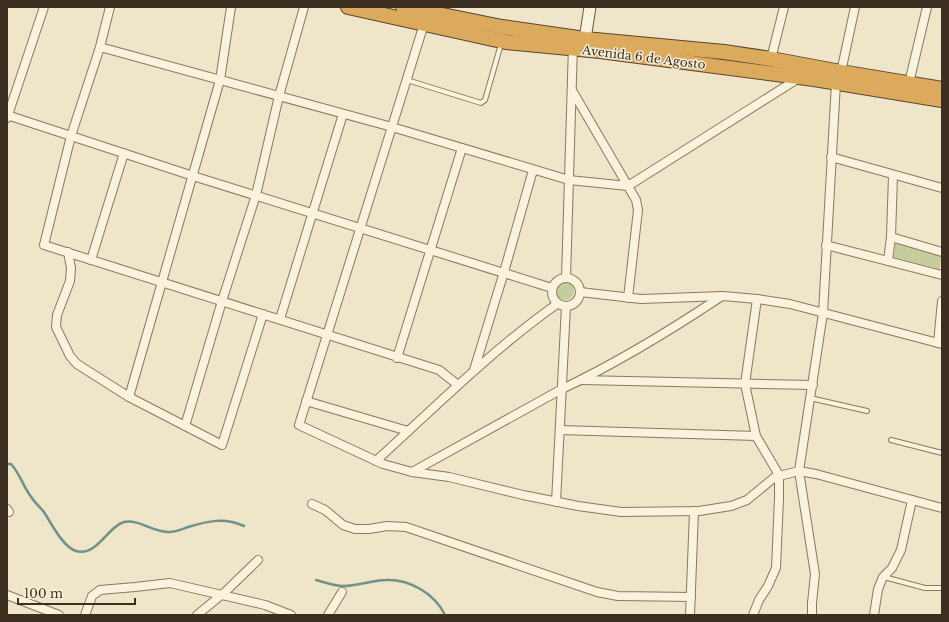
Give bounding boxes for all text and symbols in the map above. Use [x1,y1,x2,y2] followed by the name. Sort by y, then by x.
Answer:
[581,42,707,72] street label: Avenida 6 de Agosto
[18,580,135,606] scale bar
[24,586,63,601] text: 100 m

